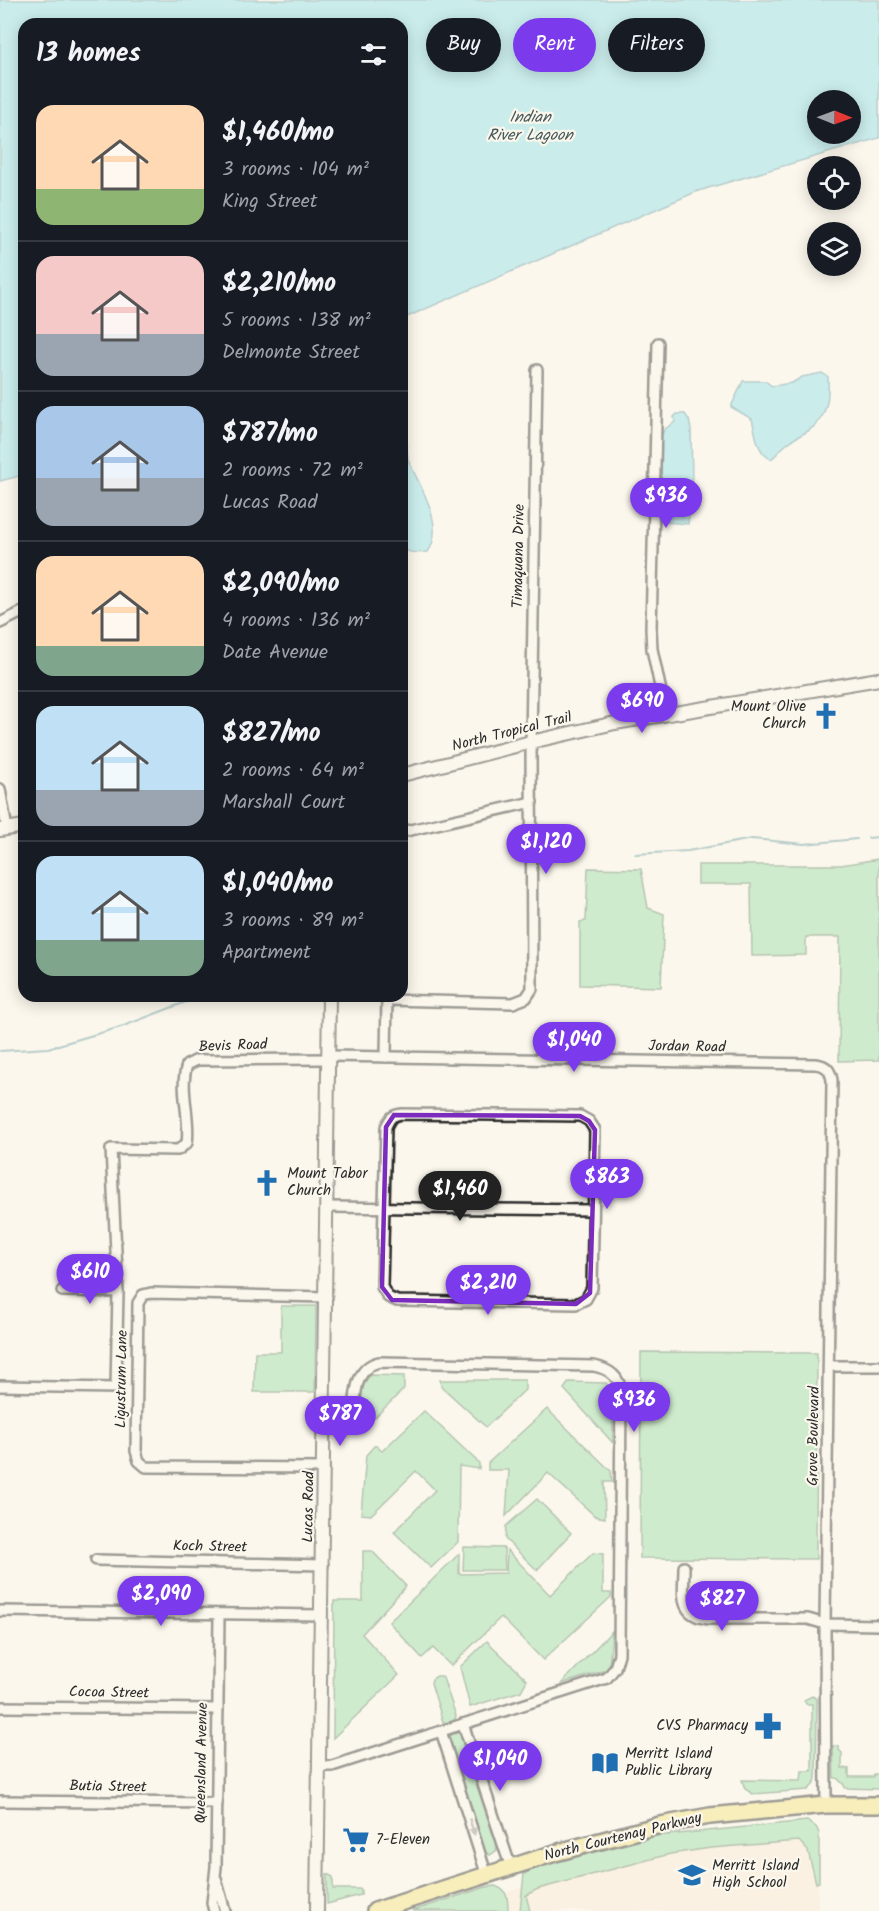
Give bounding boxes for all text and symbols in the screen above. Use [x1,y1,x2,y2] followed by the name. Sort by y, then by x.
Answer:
[426,18,501,72] chip: Buy
[513,18,596,72] chip: Rent
[608,18,705,72] chip: Filters
[36,33,141,75] text: 13 homes
[357,38,390,71] icon: filters
[807,90,861,144] north arrow
[807,90,861,276] map controls
[487,105,574,148] water label: Indian River Lagoon
[222,112,334,154] text: $1,460/mo
[84,129,156,201] icon: home
[222,154,369,186] text: 3 rooms · 104 m²
[807,156,861,210] button: locate
[222,186,317,218] text: King Street
[807,222,861,276] button: layers
[222,263,336,305] text: $2,210/mo
[84,280,156,352] icon: home
[222,305,371,337] text: 5 rooms · 138 m²
[222,337,360,369] text: Delmonte Street
[222,413,318,455] text: $787/mo
[84,430,156,502] icon: home
[222,455,363,487] text: 2 rooms · 72 m²
[630,478,702,529] pin: $936
[644,481,688,513] text: $936
[222,487,317,519] text: Lucas Road
[506,503,532,608] street label: Timaquana Drive
[222,563,340,605] text: $2,090/mo
[84,580,156,652] icon: home
[222,605,370,637] text: 4 rooms · 136 m²
[222,637,328,669] text: Date Avenue
[606,683,678,734] pin: $690
[620,686,664,718] text: $690
[731,695,806,736] place label: Mount Olive Church
[811,701,841,731] church icon: Mount Olive Church
[449,705,575,759] street label: North Tropical Trail
[222,713,321,755] text: $827/mo
[84,730,156,802] icon: home
[222,755,364,787] text: 2 rooms · 64 m²
[222,787,345,819] text: Marshall Court
[497,824,595,875] pin: $1,120
[520,827,572,859] text: $1,120
[222,863,333,905] text: $1,040/mo
[84,880,156,952] icon: home
[222,905,363,937] text: 3 rooms · 89 m²
[222,937,311,969] text: Apartment
[525,1022,623,1073] pin: $1,040
[547,1025,601,1057] text: $1,040
[198,1033,268,1059] street label: Bevis Road
[648,1034,726,1060] street label: Jordan Road
[571,1159,643,1210] pin: $863
[287,1162,368,1203] place label: Mount Tabor Church
[584,1162,630,1194] text: $863
[252,1168,282,1198] church icon: Mount Tabor Church
[411,1171,509,1222] pin: $1,460
[432,1174,488,1206] text: $1,460
[54,1254,126,1305] pin: $610
[71,1257,109,1289] text: $610
[439,1265,537,1316] pin: $2,210
[460,1268,516,1300] text: $2,210
[109,1329,135,1428] street label: Ligustrum Lane
[598,1382,670,1433] pin: $936
[612,1385,656,1417] text: $936
[801,1385,827,1486] street label: Grove Boulevard
[304,1396,376,1447] pin: $787
[319,1399,361,1431] text: $787
[296,1470,322,1543] street label: Lucas Road
[173,1534,248,1560] street label: Koch Street
[112,1576,210,1627] pin: $2,090
[131,1579,191,1611] text: $2,090
[686,1581,758,1632] pin: $827
[700,1584,744,1616] text: $827
[69,1680,150,1706] street label: Cocoa Street
[189,1702,215,1824] street label: Queensland Avenue
[753,1711,783,1741] pharmacy icon: CVS Pharmacy
[656,1714,749,1738] place label: CVS Pharmacy
[451,1741,549,1792] pin: $1,040
[625,1742,713,1783] place label: Merritt Island Public Library
[473,1744,527,1776] text: $1,040
[590,1748,620,1778] library icon: Merritt Island Public Library
[69,1774,147,1800] street label: Butia Street
[542,1806,705,1868] street label: North Courtenay Parkway
[467,1818,477,1836] one-way arrow
[341,1825,371,1855] supermarket icon: 7-Eleven
[376,1828,430,1852] place label: 7-Eleven
[712,1854,799,1895] place label: Merritt Island High School
[677,1860,707,1890] school or university icon: Merritt Island High School

